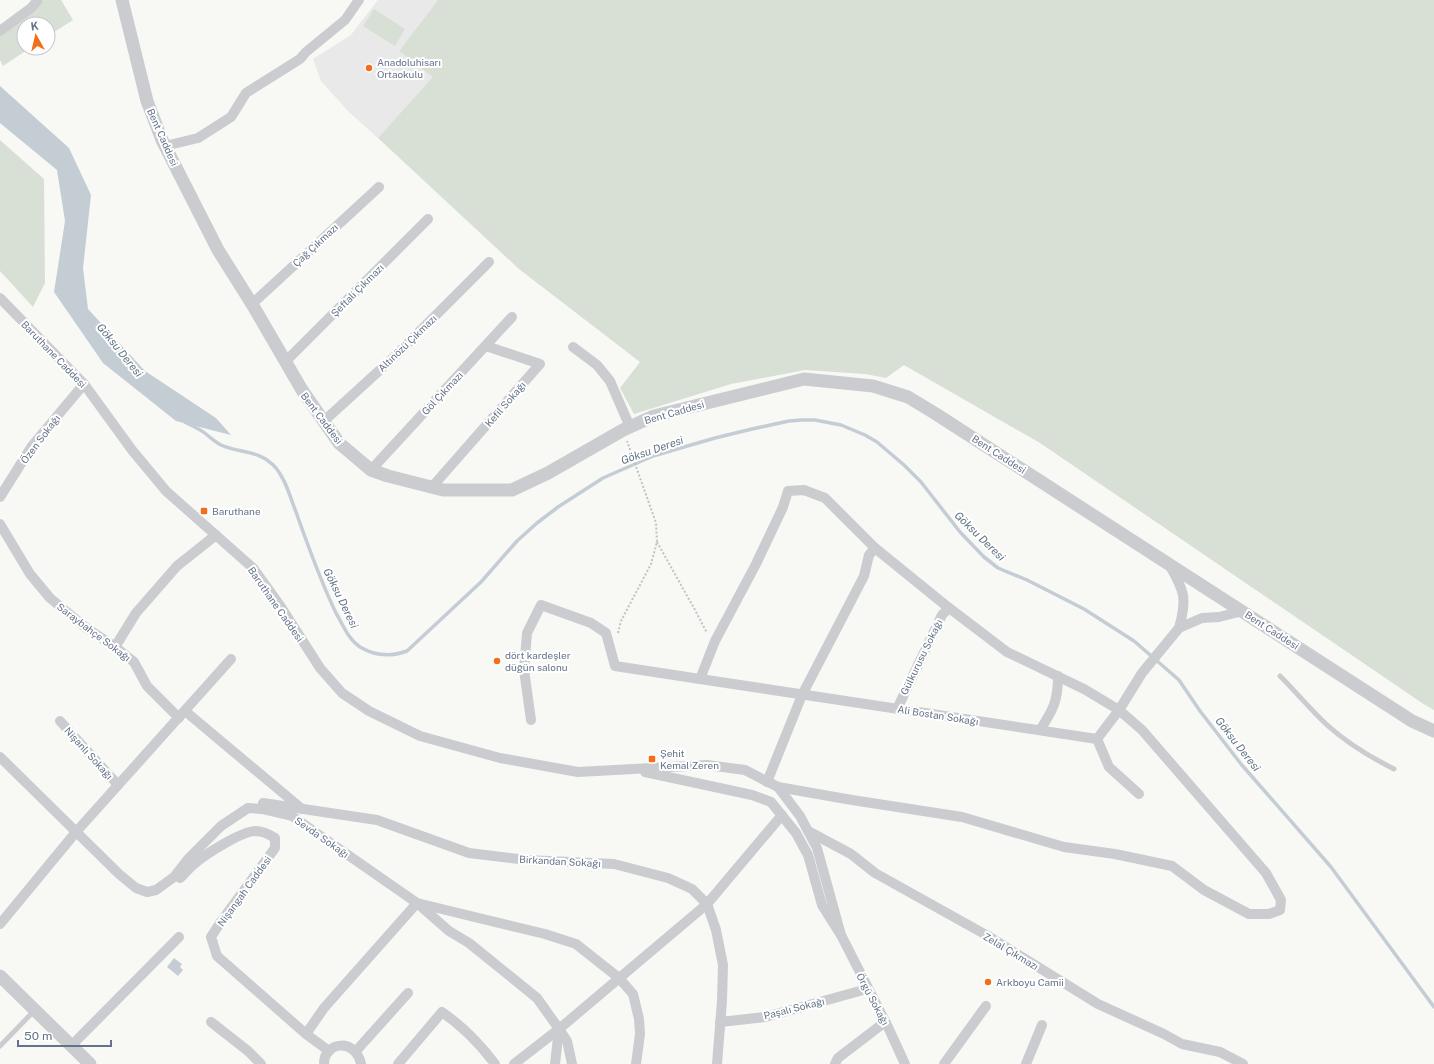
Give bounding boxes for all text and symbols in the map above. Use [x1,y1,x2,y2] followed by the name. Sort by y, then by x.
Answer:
[16,16,56,56] north arrow
[30,20,39,33] text: K
[377,56,441,80] place label: Anadoluhisarı Ortaokulu
[364,63,374,73] marker: Anadoluhisarı Ortaokulu
[145,106,181,168] street label: Bent Caddesi
[290,221,340,269] street label: Çağ Çıkmazı
[328,261,386,319] street label: Şeftali Çıkmazı
[375,312,439,374] street label: Altınözü Çıkmazı
[19,318,89,390] street label: Baruthane Caddesi
[95,321,145,379] water label: Göksu Deresi
[419,369,465,417] street label: Göl Çıkmazı
[482,379,528,429] street label: Kefil Sokağı
[299,390,345,446] street label: Bent Caddesi
[643,398,705,426] street label: Bent Caddesi
[18,412,62,466] street label: Özen Sokağı
[970,432,1028,476] street label: Bent Caddesi
[619,434,685,466] water label: Göksu Deresi
[212,505,261,517] place label: Baruthane
[199,506,209,516] marker: Baruthane
[952,509,1008,563] water label: Göksu Deresi
[246,564,306,644] street label: Baruthane Caddesi
[321,566,361,630] water label: Göksu Deresi
[55,600,133,664] street label: Saraybahçe Sokağı
[1243,608,1301,652] street label: Bent Caddesi
[898,617,944,697] street label: Gülkurusu Sokağı
[505,649,571,673] place label: dört kardeşler düğün salonu
[492,656,502,666] marker: dört kardeşler düğün salonu
[897,703,979,727] street label: Ali Bostan Sokağı
[1213,715,1263,774] water label: Göksu Deresi
[62,724,116,782] street label: Nişanlı Sokağı
[660,747,719,771] place label: Şehit Kemal Zeren
[647,754,657,764] marker: Şehit Kemal Zeren
[293,814,351,860] street label: Sevda Sokaḡı
[519,853,601,869] street label: Birkandan Sokağı
[215,854,273,928] street label: Nişangah Caddesi
[981,930,1041,972] street label: Zelal Çıkmazı
[854,971,892,1027] street label: Örgü Sokağı
[996,976,1064,988] place label: Arkboyu Camii
[983,977,993,987] marker: Arkboyu Camii
[762,995,826,1021] street label: Paşalı Sokağı
[18,1022,111,1048] scale bar
[24,1029,52,1043] text: 50 m

